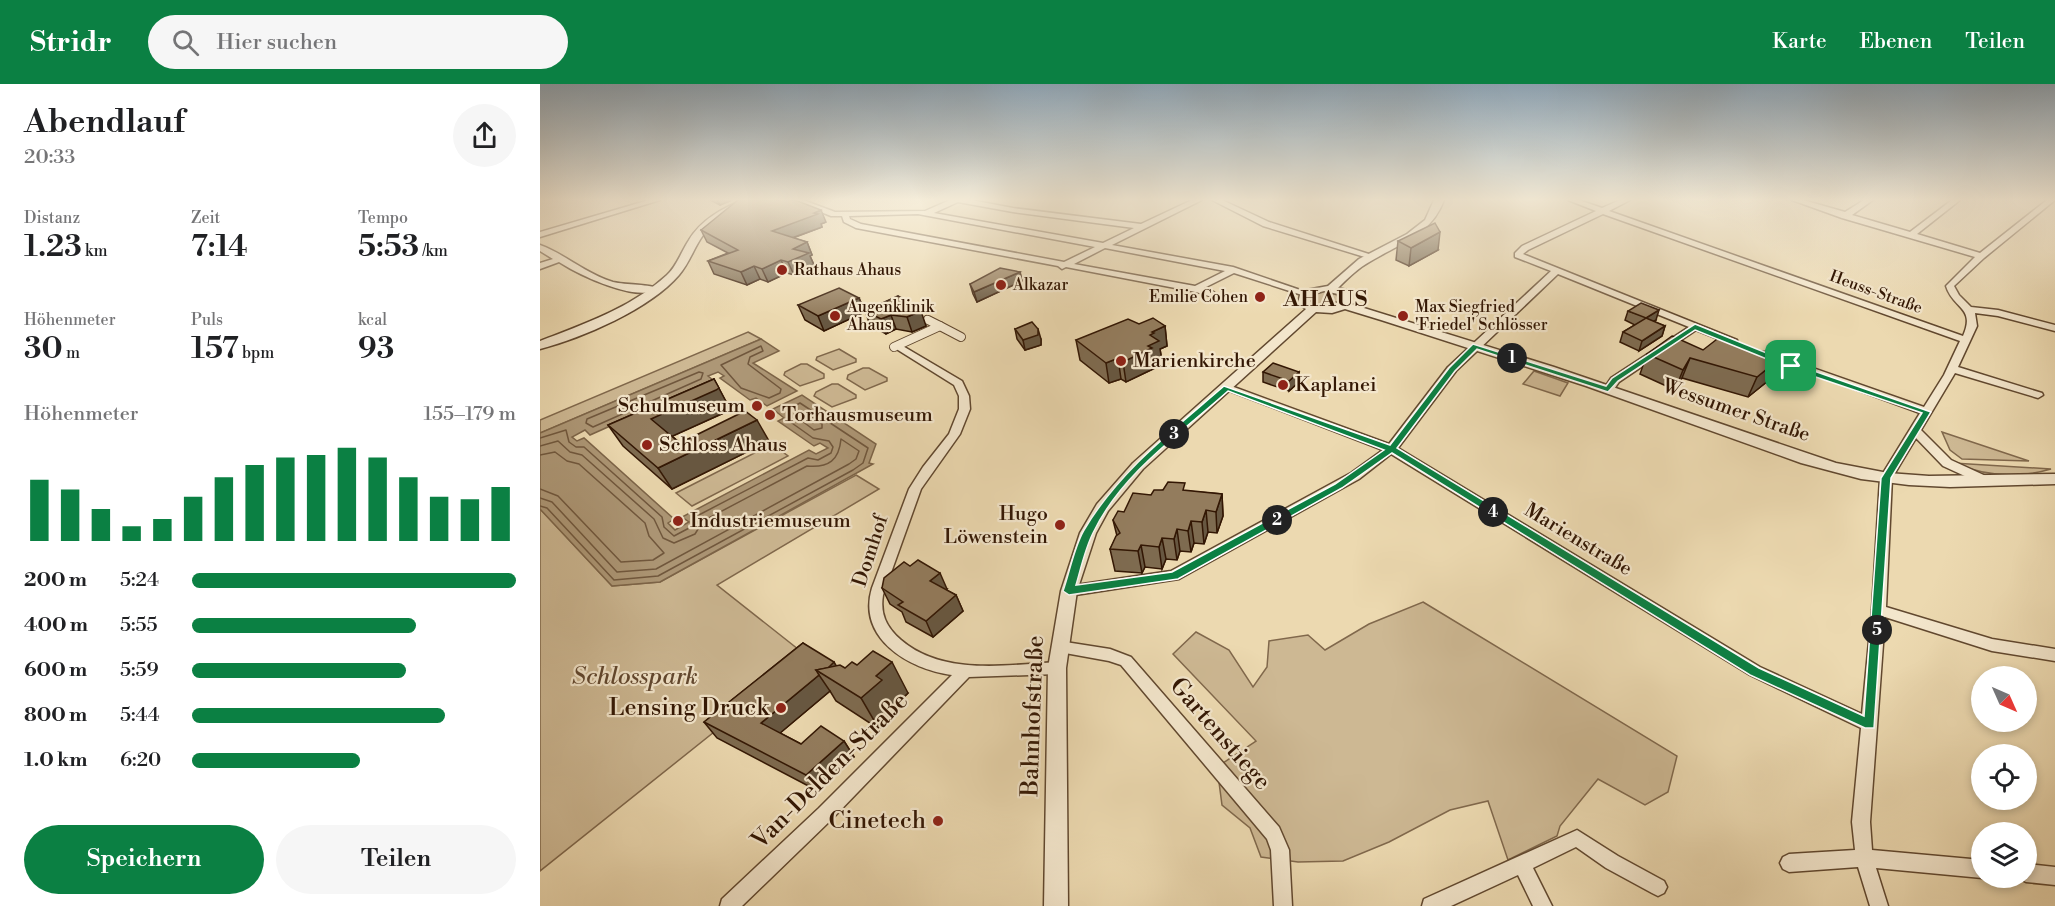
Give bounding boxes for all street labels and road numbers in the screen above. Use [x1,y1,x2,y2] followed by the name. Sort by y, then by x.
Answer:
[1827,266,1925,318] street label: Heuss-Straße
[1658,374,1813,448] street label: Wessumer Straße
[1520,498,1636,582] street label: Marienstraße
[848,511,895,590] street label: Domhof
[1015,635,1051,798] street label: Bahnhofstraße
[1163,672,1277,796] street label: Gartenstiege
[745,686,915,856] street label: Van-Delden-Straße

